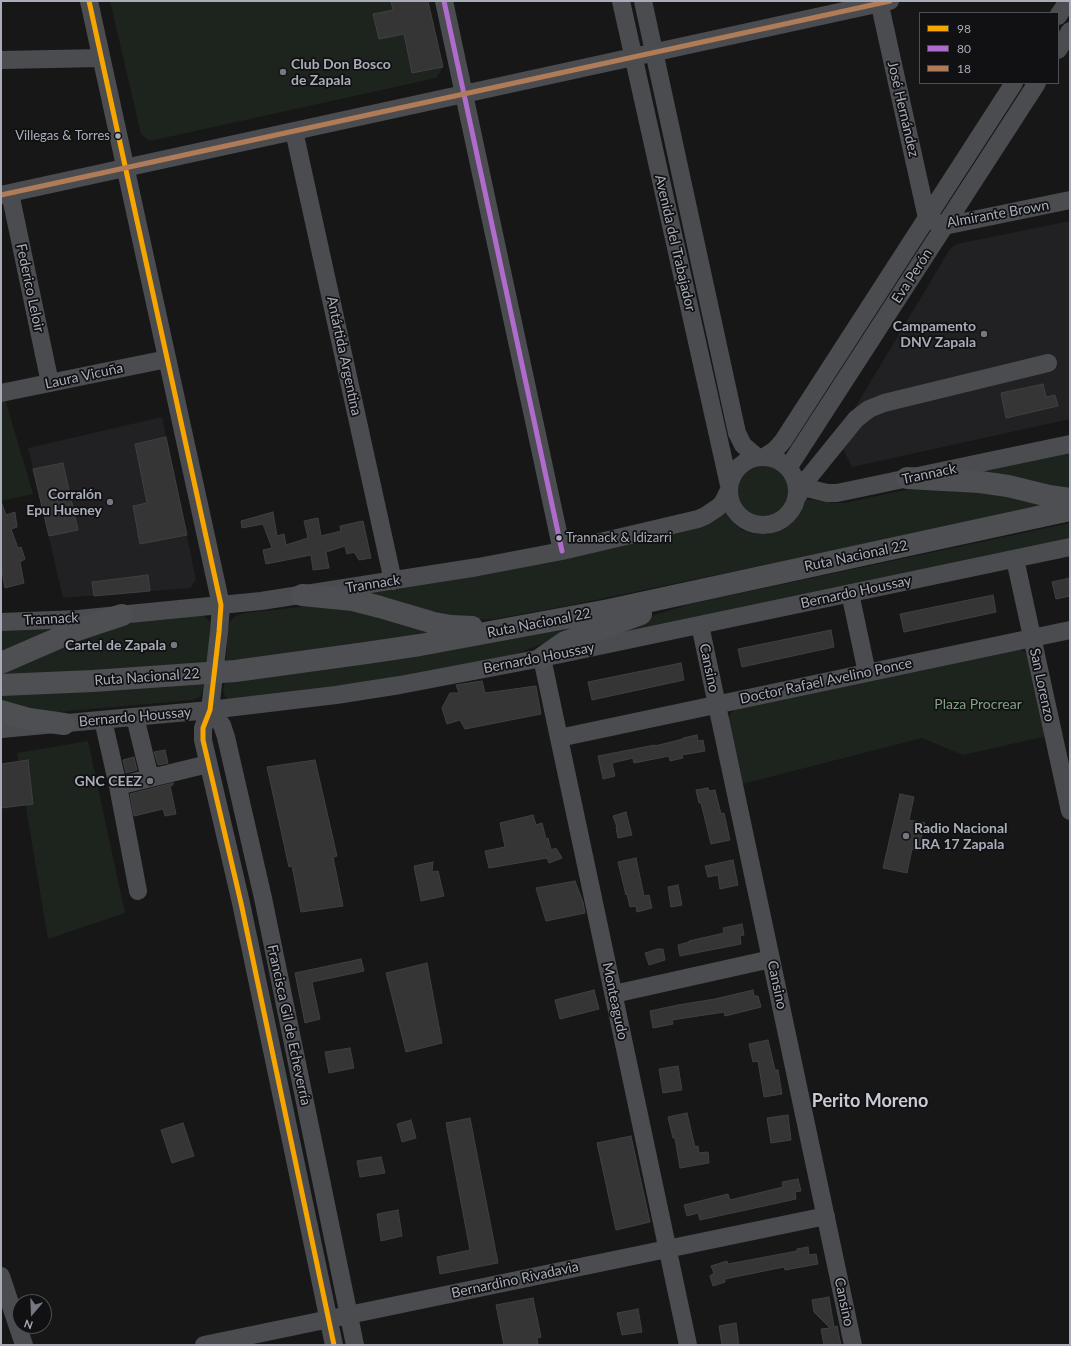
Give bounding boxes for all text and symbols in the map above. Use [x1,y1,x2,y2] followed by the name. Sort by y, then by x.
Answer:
[919,12,1059,84] legend
[957,21,971,36] text: 98
[957,41,971,56] text: 80
[291,56,391,88] place label: Club Don Bosco de Zapala
[884,59,922,159] street label: José Hernández
[957,61,971,76] text: 18
[278,67,288,77] marker: Club Don Bosco de Zapala
[15,128,110,144] place label: Villegas & Torres
[113,131,123,141] marker: Villegas & Torres
[651,173,699,313] street label: Avenida del Trabajador
[946,197,1050,231] street label: Almirante Brown
[12,242,48,334] street label: Federico Leloir
[888,246,936,306] street label: Eva Perón
[323,295,365,417] street label: Antártida Argentina
[893,318,976,350] place label: Campamento DNV Zapala
[979,329,989,339] marker: Campamento DNV Zapala
[43,360,125,392] street label: Laura Vicuña
[900,460,958,488] street label: Trannack
[26,486,102,518] place label: Corralón Epu Hueney
[105,497,115,507] marker: Corralón Epu Hueney
[566,530,672,546] place label: Trannack & Idizarri
[554,533,564,543] marker: Trannack & Idizarri
[803,537,909,575] street label: Ruta Nacional 22
[345,571,401,597] street label: Trannack
[799,572,913,612] street label: Bernardo Houssay
[486,605,592,641] street label: Ruta Nacional 22
[23,609,79,629] street label: Trannack
[65,637,166,653] place label: Cartel de Zapala
[482,639,596,677] street label: Bernardo Houssay
[169,640,179,650] marker: Cartel de Zapala
[696,642,722,694] street label: Cansino
[1026,647,1058,723] street label: San Lorenzo
[738,655,914,707] street label: Doctor Rafael Avelino Ponce
[94,665,200,689] street label: Ruta Nacional 22
[934,696,1022,712] park label: Plaza Procrear
[78,704,192,730] street label: Bernardo Houssay
[75,773,142,789] place label: GNC CEEZ
[145,776,155,786] marker: GNC CEEZ
[914,820,1007,852] place label: Radio Nacional LRA 17 Zapala
[901,831,911,841] marker: Radio Nacional LRA 17 Zapala
[264,943,314,1107] street label: Francisca Gil de Echeverría
[764,959,790,1011] street label: Cansino
[599,961,631,1041] street label: Monteagudo
[812,1090,928,1112] district label: Perito Moreno
[450,1258,580,1302] street label: Bernardino Rivadavia
[831,1276,857,1328] street label: Cansino
[12,1294,52,1334] north arrow
[22,1317,34,1332] text: N

